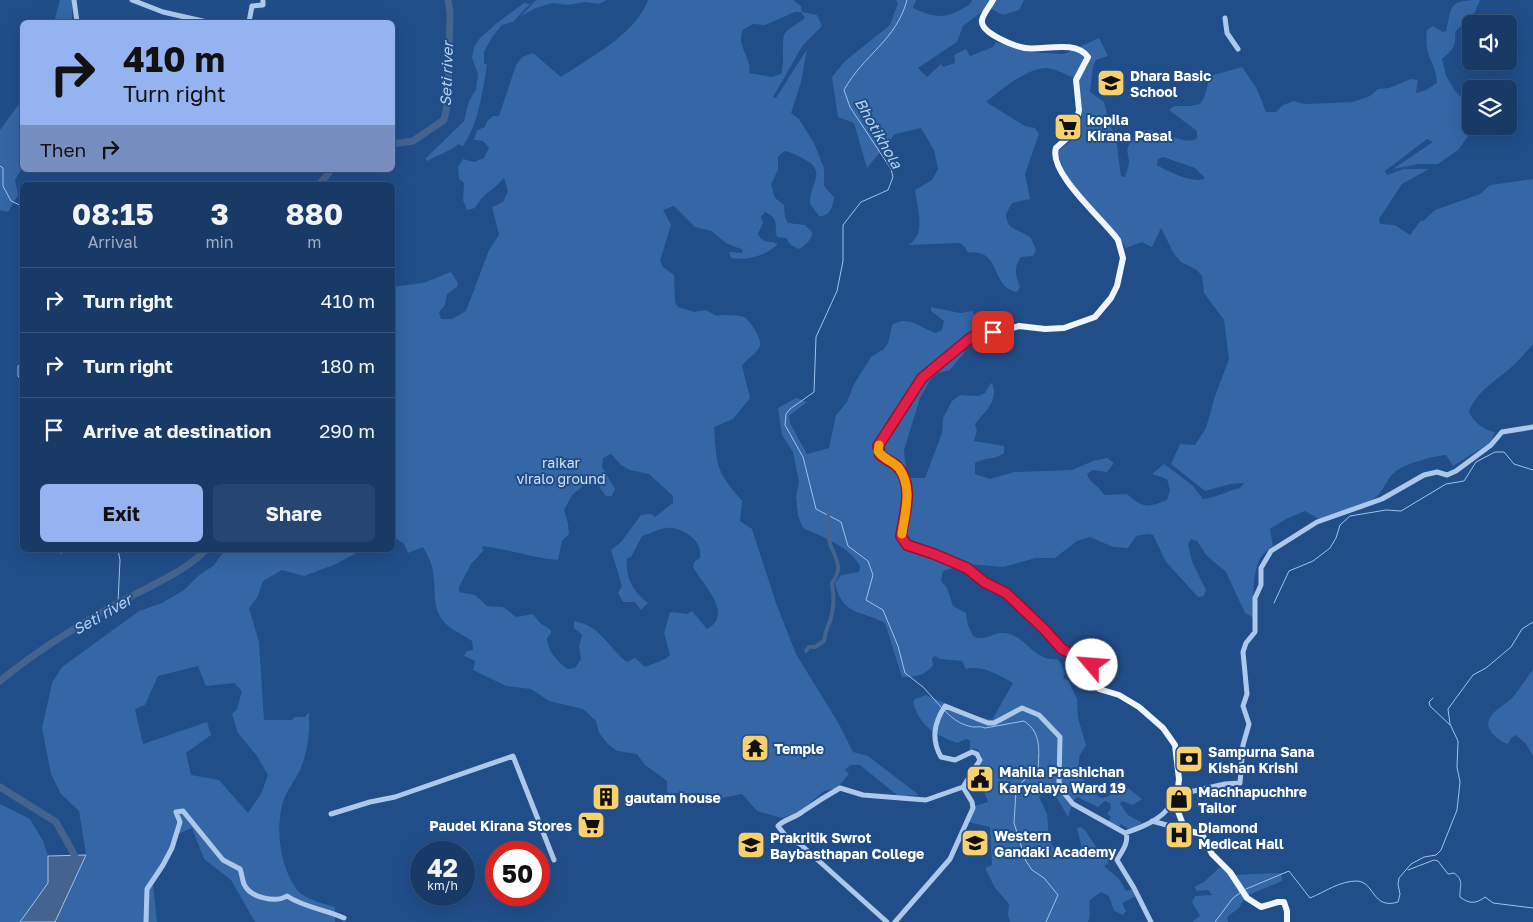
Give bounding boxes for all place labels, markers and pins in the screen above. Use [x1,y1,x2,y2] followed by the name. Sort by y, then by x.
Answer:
[1130,67,1211,100] place label: Dhara Basic School
[1096,68,1126,98] school or university icon: Dhara Basic School
[1087,111,1173,144] place label: kopila Kirana Pasal
[1053,112,1083,142] supermarket icon: kopila Kirana Pasal
[972,311,1014,353] pin
[740,733,770,763] temple icon: Temple
[774,740,824,757] place label: Temple
[1208,743,1314,776] place label: Sampurna Sana Kishan Krishi
[1174,744,1204,774] bank icon: Sampurna Sana Kishan Krishi
[999,763,1126,796] place label: Mahila Prashichan Karyalaya Ward 19
[965,764,995,794] public building icon: Mahila Prashichan Karyalaya Ward 19
[591,782,621,812] building icon: gautam house
[1198,783,1307,816] place label: Machhapuchhre Tailor
[1164,784,1194,814] shop icon: Machhapuchhre Tailor
[625,789,721,806] place label: gautam house
[576,810,606,840] supermarket icon: Paudel Kirana Stores
[429,817,572,834] place label: Paudel Kirana Stores
[1198,819,1284,852] place label: Diamond Medical Hall
[1164,820,1194,850] hospital icon: Diamond Medical Hall
[994,827,1117,860] place label: Western Gandaki Academy
[960,828,990,858] school or university icon: Western Gandaki Academy
[770,829,924,862] place label: Prakritik Swrot Baybasthapan College
[736,830,766,860] school or university icon: Prakritik Swrot Baybasthapan College

